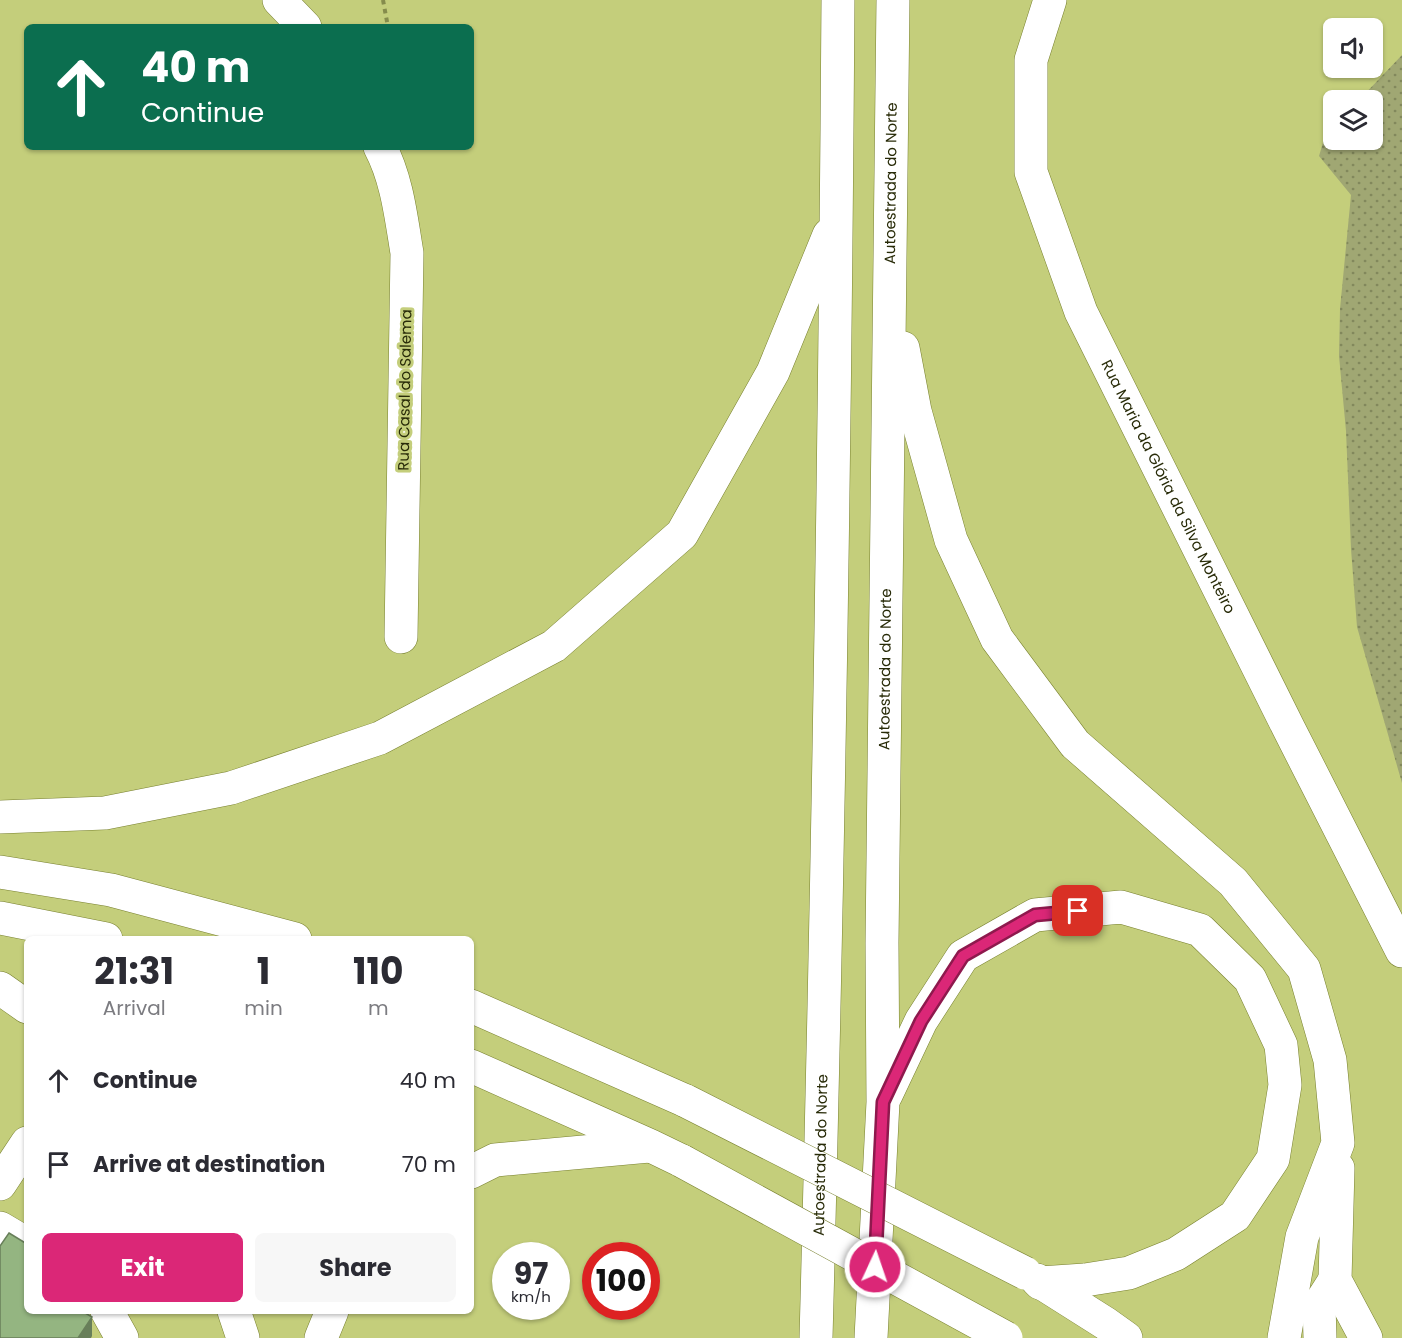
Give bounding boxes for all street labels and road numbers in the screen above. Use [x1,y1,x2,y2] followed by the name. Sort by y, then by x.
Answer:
[879,102,902,264] street label: Autoestrada do Norte
[393,309,416,471] street label: Rua Casal do Salema
[1097,356,1241,617] street label: Rua Maria da Glória da Silva Monteiro
[873,588,896,750] street label: Autoestrada do Norte
[808,1074,833,1236] street label: Autoestrada do Norte

